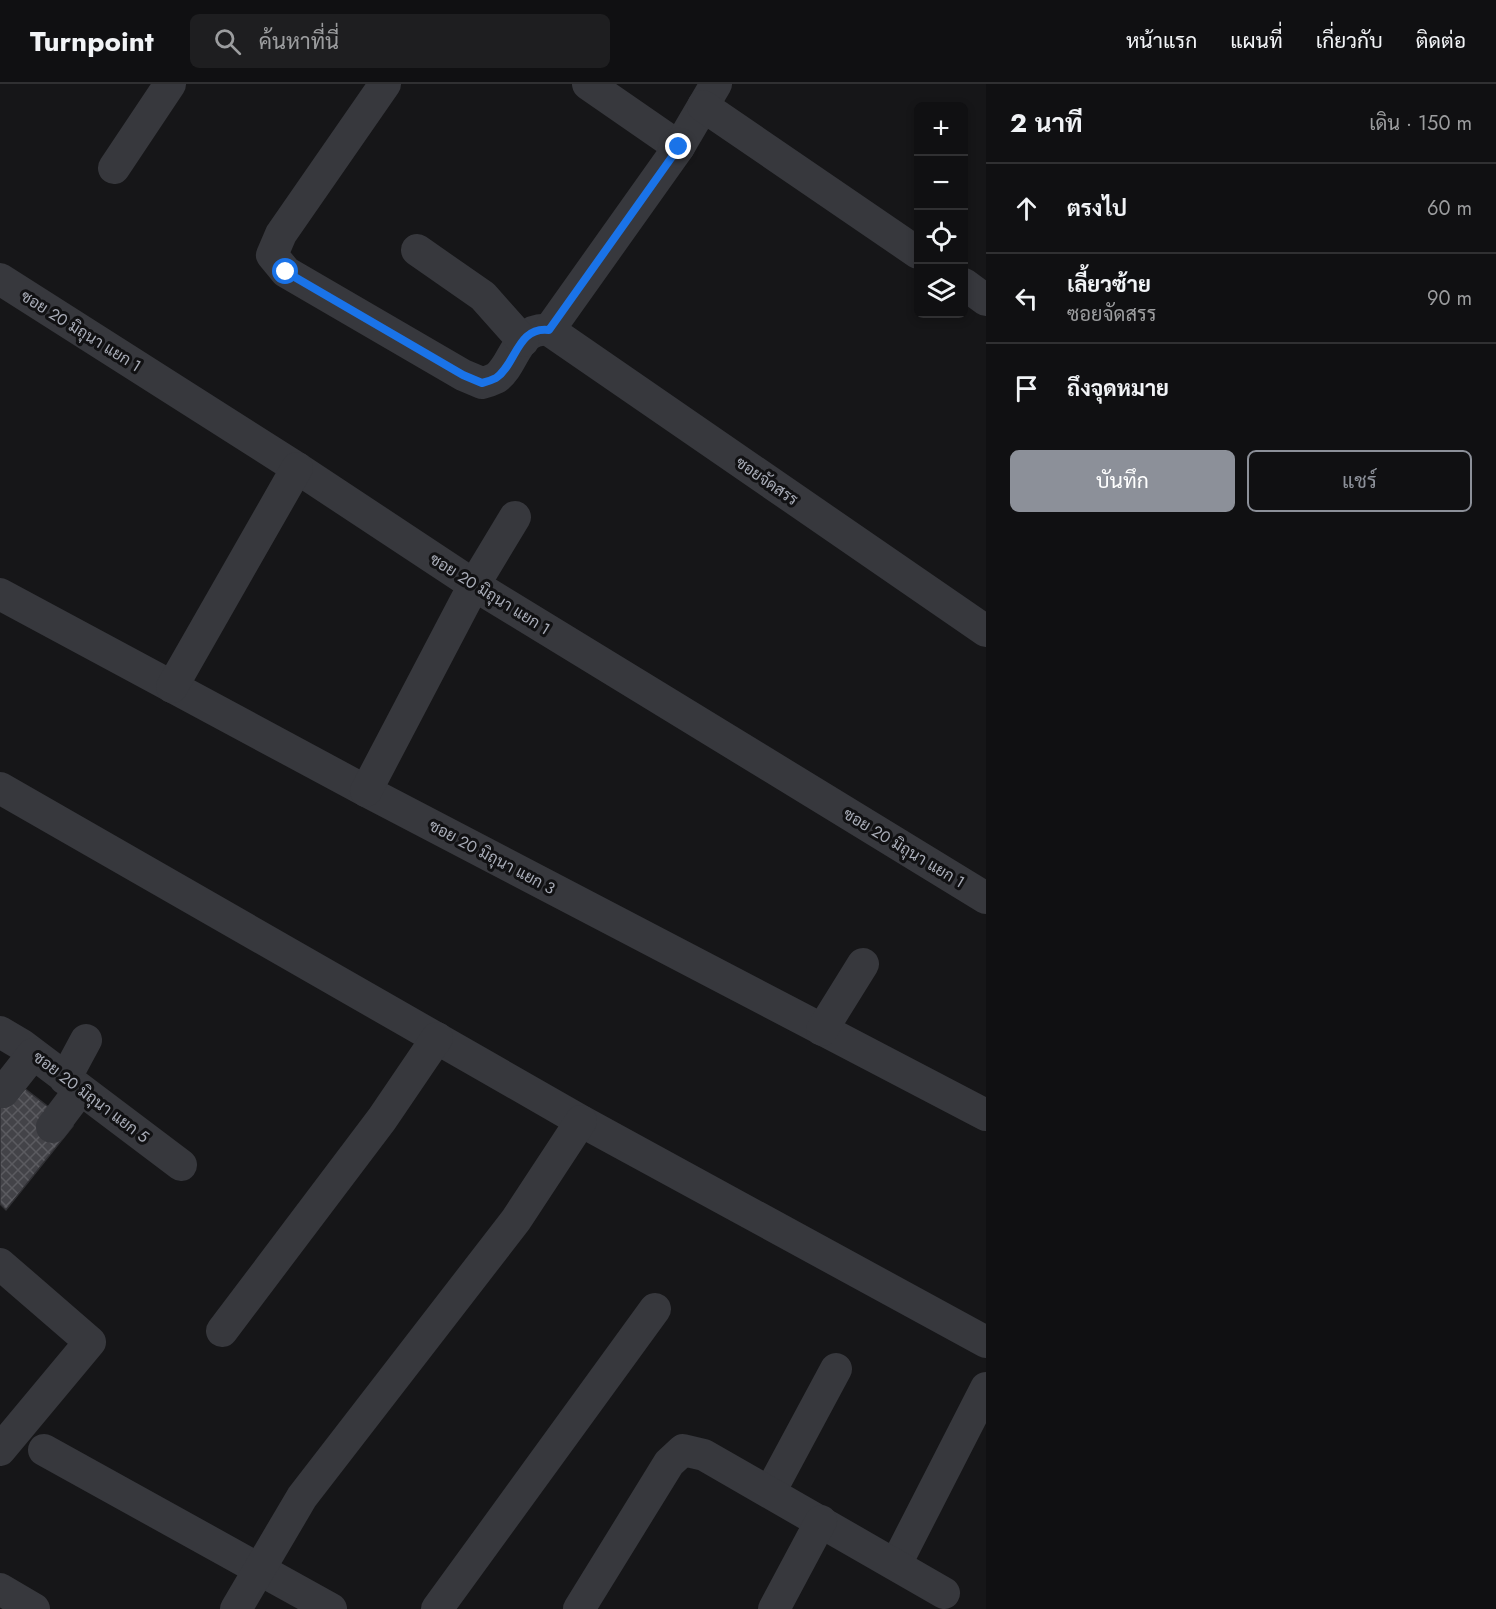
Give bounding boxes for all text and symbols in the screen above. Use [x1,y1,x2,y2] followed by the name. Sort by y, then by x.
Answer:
[190,14,610,68] search box
[30,21,154,62] text: Turnpoint
[211,25,244,58] icon: search
[259,25,339,57] text: ค้นหาที่นี่
[1126,26,1197,56] text: หน้าแรก
[1230,26,1283,56] text: แผนที่
[1316,26,1383,56] text: เกี่ยวกับ
[1416,26,1466,56] text: ติดต่อ
[914,102,968,318] map controls
[914,102,968,156] button: +
[1010,104,1083,142] text: 2 นาที
[1369,109,1472,138] text: เดิน · 150 m
[665,133,691,159] route end
[914,156,968,210] button: −
[1010,192,1043,225] icon: ahead
[1067,192,1127,224] text: ตรงไป
[1427,194,1472,223] text: 60 m
[914,210,968,264] button: locate
[272,258,298,284] route start
[914,264,968,318] button: layers
[1067,268,1151,300] text: เลี้ยวซ้าย
[1010,282,1043,315] icon: left
[1427,284,1472,313] text: 90 m
[16,285,146,377] street label: ซอย 20 มิถุนา แยก 1
[1067,300,1156,329] text: ซอยจัดสรร
[1010,372,1043,405] icon: arrive
[1067,372,1169,404] text: ถึงจุดหมาย
[1010,450,1235,512] button: บันทึก
[1247,450,1472,512] button: แชร์
[731,451,803,511] street label: ซอยจัดสรร
[425,548,555,640] street label: ซอย 20 มิถุนา แยก 1
[839,803,969,893] street label: ซอย 20 มิถุนา แยก 1
[425,814,559,900] street label: ซอย 20 มิถุนา แยก 3
[28,1046,154,1148] street label: ซอย 20 มิถุนา แยก 5

